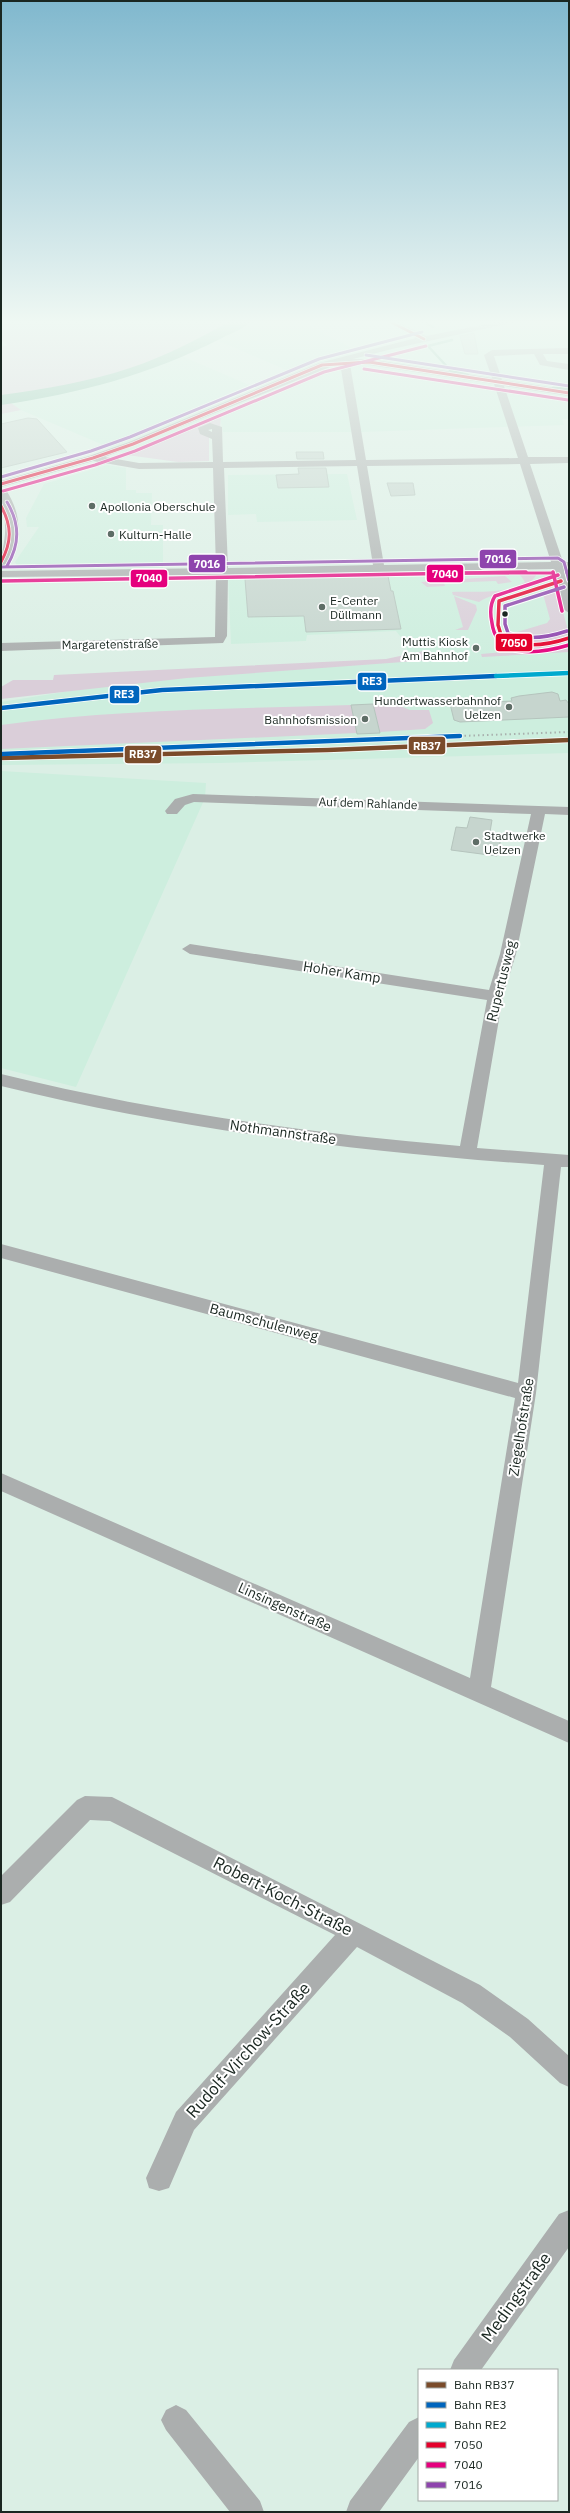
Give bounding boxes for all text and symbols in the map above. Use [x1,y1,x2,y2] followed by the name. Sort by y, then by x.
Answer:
[100,499,216,514] place label: Apollonia Oberschule
[87,501,97,511] marker: Apollonia Oberschule
[119,527,192,542] place label: Kulturn-Halle
[106,529,116,539] marker: Kulturn-Halle
[479,549,517,569] line badge: 7016
[485,552,512,566] text: 7016
[188,554,226,573] line badge: 7016
[194,557,221,571] text: 7016
[426,564,464,583] line badge: 7040
[432,567,459,581] text: 7040
[130,569,168,588] line badge: 7040
[136,571,163,585] text: 7040
[330,593,382,622] place label: E-Center Düllmann
[317,602,327,612] marker: E-Center Düllmann
[500,609,510,619] unlabelled marker
[495,633,533,652] line badge: 7050
[402,634,469,663] place label: Muttis Kiosk Am Bahnhof
[62,636,159,652] street label: Margaretenstraße
[501,636,528,650] text: 7050
[471,643,481,653] marker: Muttis Kiosk Am Bahnhof
[357,672,387,691] line badge: RE3
[362,674,382,688] text: RE3
[109,685,140,704] line badge: RE3
[114,687,134,701] text: RE3
[374,693,501,722] place label: Hundertwasserbahnhof Uelzen
[504,702,514,712] marker: Hundertwasserbahnhof Uelzen
[264,712,357,727] place label: Bahnhofsmission
[360,714,370,724] marker: Bahnhofsmission
[408,736,446,755] line badge: RB37
[413,739,441,753] text: RB37
[124,745,162,764] line badge: RB37
[129,747,157,761] text: RB37
[318,794,418,812] street label: Auf dem Rahlande
[484,828,546,857] place label: Stadtwerke Uelzen
[471,837,481,847] marker: Stadtwerke Uelzen
[482,938,520,1024] street label: Rupertusweg
[302,957,382,987] street label: Hoher Kamp
[229,1116,338,1148] street label: Nothmannstraße
[208,1299,321,1345] street label: Baumschulenweg
[504,1376,538,1477] street label: Ziegelhofstraße
[235,1578,335,1636] street label: Linsingenstraße
[209,1851,357,1941] street label: Robert-Koch-Straße
[181,1977,315,2123] street label: Rudolf-Virchow-Straße
[476,2248,556,2346] street label: Medingstraße
[418,2369,558,2501] legend
[454,2377,515,2392] text: Bahn RB37
[454,2397,507,2412] text: Bahn RE3
[454,2417,507,2432] text: Bahn RE2
[454,2437,483,2452] text: 7050
[454,2457,483,2472] text: 7040
[454,2477,483,2492] text: 7016

